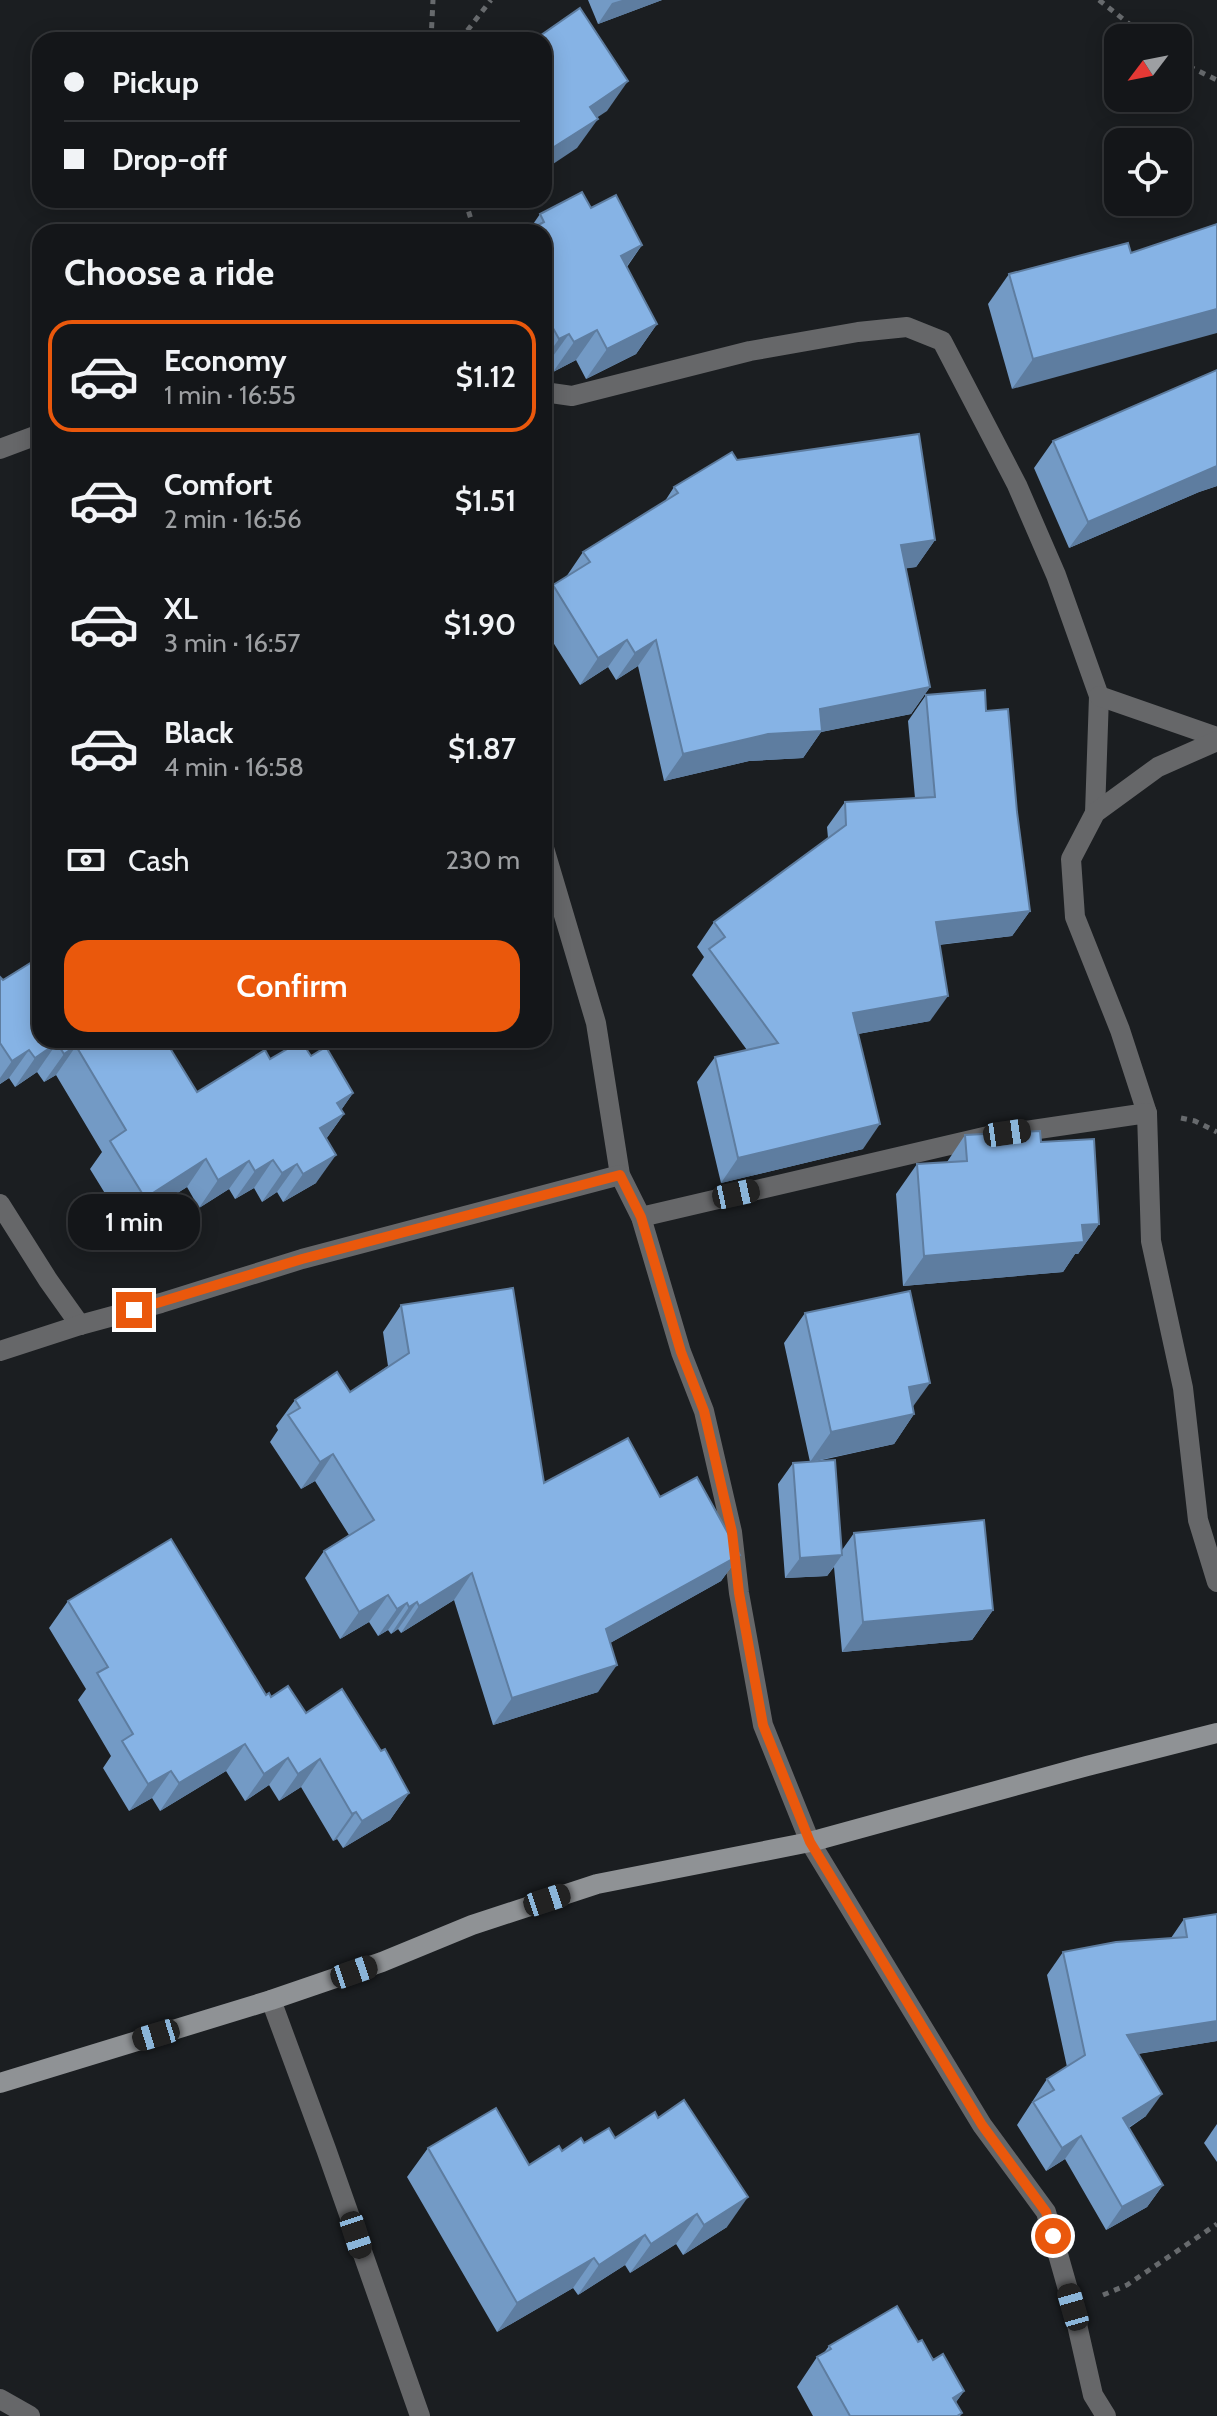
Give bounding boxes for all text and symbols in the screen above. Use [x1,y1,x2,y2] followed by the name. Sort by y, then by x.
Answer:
[1104,24,1192,112] north arrow
[1104,24,1192,216] map controls
[112,64,199,101] text: Pickup
[1104,128,1192,216] button: locate
[112,141,227,178] text: Drop-off
[64,250,274,294] text: Choose a ride
[68,340,140,412] icon: car
[164,342,287,379] text: Economy
[456,358,516,395] text: $1.12
[164,379,296,411] text: 1 min · 16:55
[68,464,140,536] icon: car
[164,466,272,503] text: Comfort
[455,482,516,519] text: $1.51
[164,503,302,535] text: 2 min · 16:56
[68,588,140,660] icon: car
[164,590,198,627] text: XL
[444,606,516,643] text: $1.90
[164,627,300,659] text: 3 min · 16:57
[68,712,140,784] icon: car
[164,714,234,751] text: Black
[448,730,516,767] text: $1.87
[164,751,304,783] text: 4 min · 16:58
[64,838,108,882] icon: cash
[128,842,190,879] text: Cash
[446,844,520,876] text: 230 m
[64,940,520,1032] button: Confirm
[982,1118,1032,1148] car
[710,1177,762,1211] car
[68,1194,200,1250] callout: 1 min
[105,1206,163,1238] text: 1 min
[116,1292,152,1328] route end
[520,1881,574,1919] car
[327,1953,381,1991] car
[130,2017,182,2053] car
[337,2208,375,2262] car
[1035,2218,1071,2254] route start
[1055,2281,1091,2333] car

